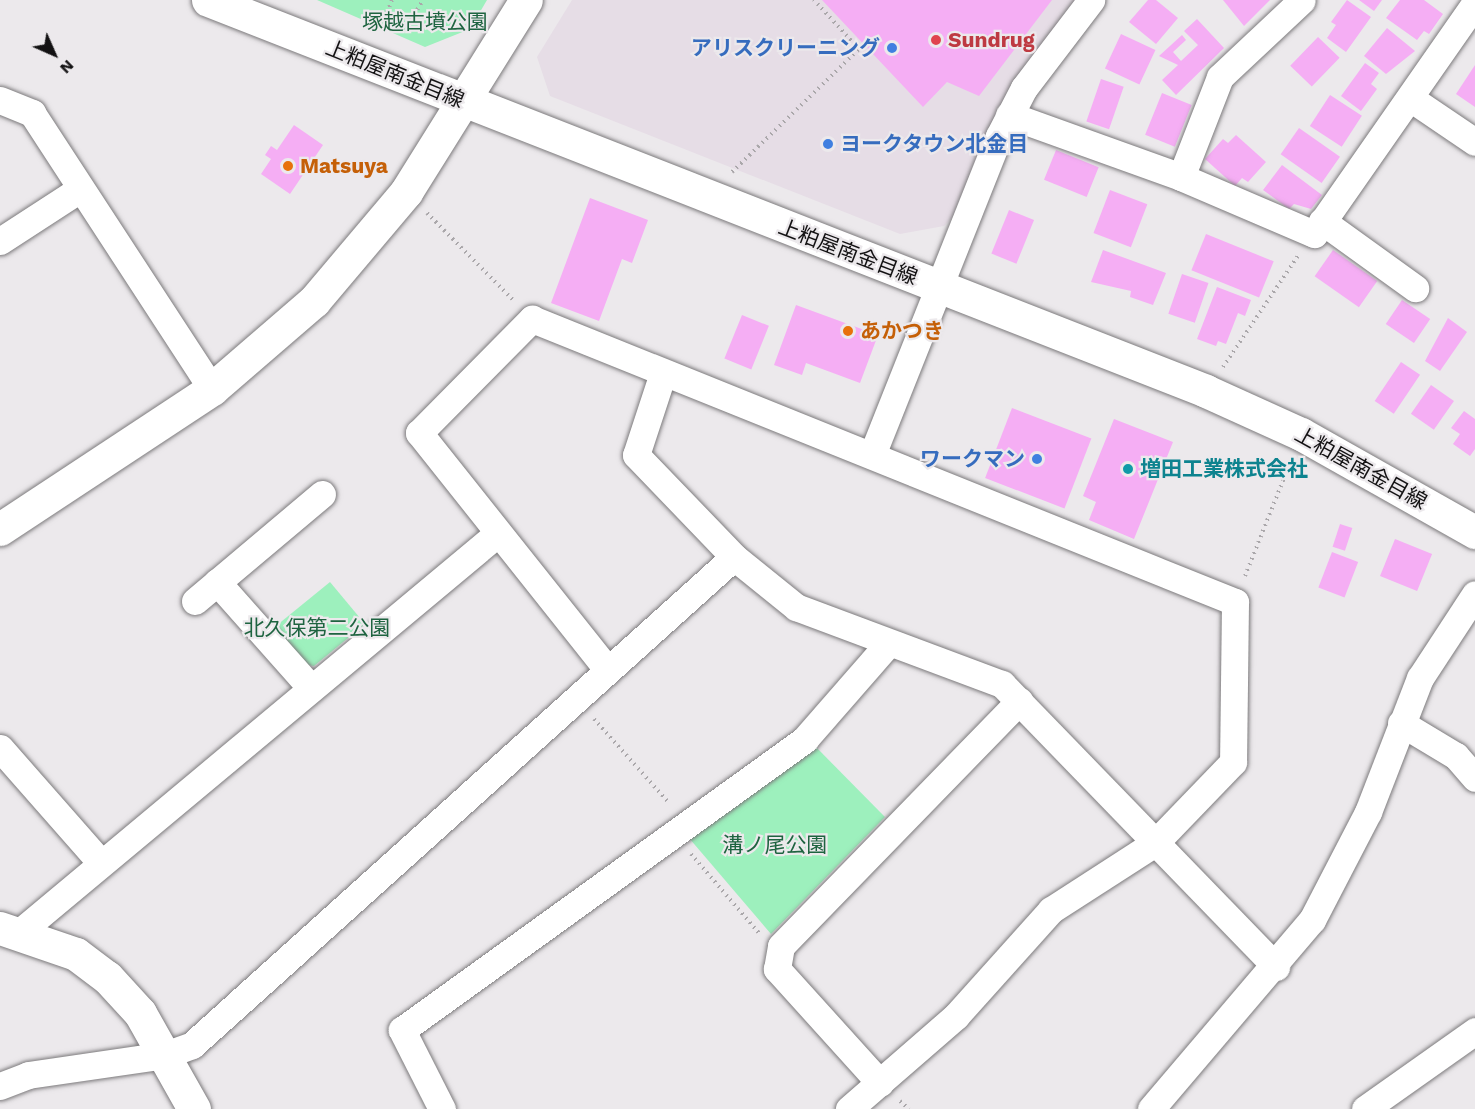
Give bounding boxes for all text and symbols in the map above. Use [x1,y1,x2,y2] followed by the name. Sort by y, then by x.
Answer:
[362,9,488,35] park label: 塚越古墳公園
[24,24,84,84] north arrow
[948,27,1034,53] place label: Sundrug
[929,33,943,47] marker: Sundrug
[322,35,468,113] street label: 上粕屋南金目線
[691,35,880,61] place label: アリスクリーニング
[885,41,899,55] marker: アリスクリーニング
[56,56,78,78] text: N
[840,131,1029,157] place label: ヨークタウン北金目
[821,137,835,151] marker: ヨークタウン北金目
[300,153,388,179] place label: Matsuya
[281,159,295,173] marker: Matsuya
[775,214,921,290] street label: 上粕屋南金目線
[860,318,944,344] place label: あかつき
[841,324,855,338] marker: あかつき
[1291,421,1431,515] street label: 上粕屋南金目線
[920,446,1025,472] place label: ワークマン
[1030,452,1044,466] marker: ワークマン
[1140,456,1308,482] place label: 増田工業株式会社
[1121,462,1135,476] marker: 増田工業株式会社
[244,615,390,641] park label: 北久保第二公園
[723,832,827,858] park label: 溝ノ尾公園

